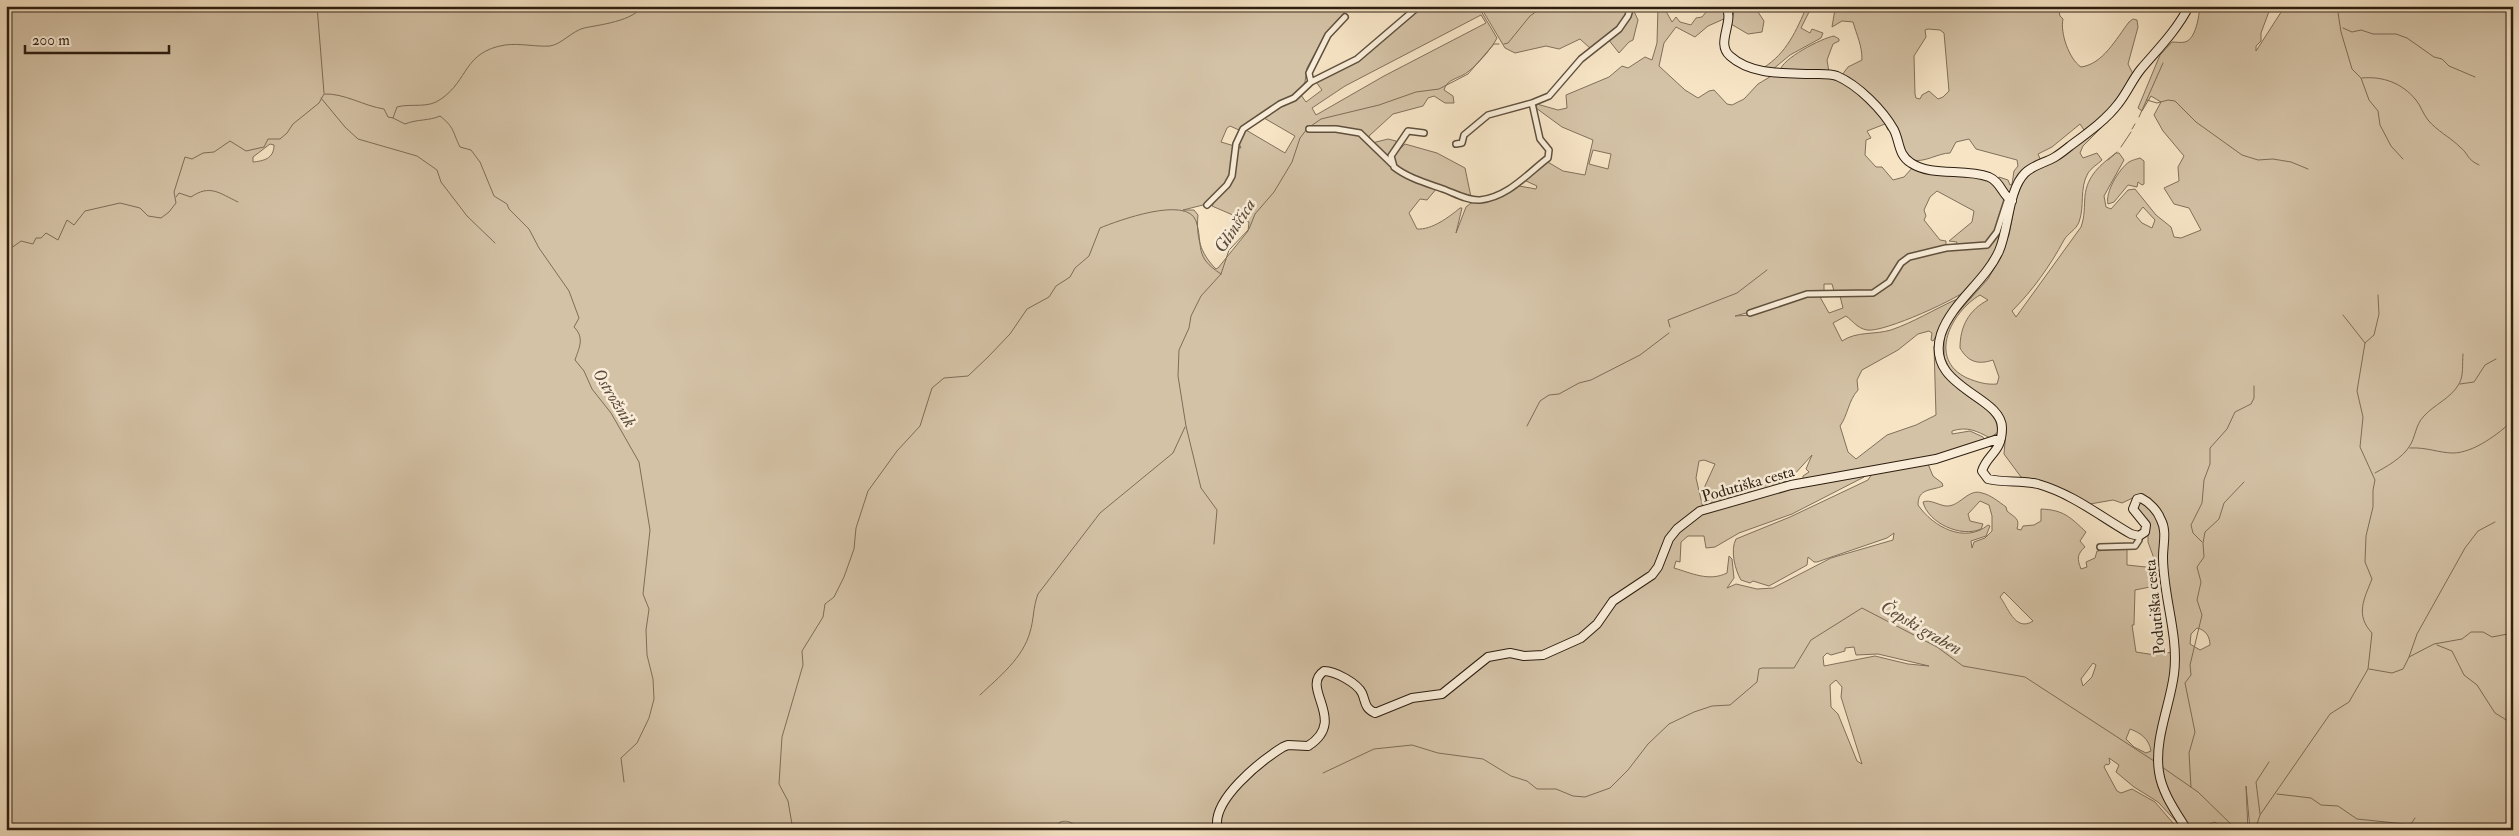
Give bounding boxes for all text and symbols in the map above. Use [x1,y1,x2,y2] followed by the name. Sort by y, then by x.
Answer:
[25,22,169,54] scale bar
[32,31,70,50] text: 200 m
[1209,195,1261,257] water label: Glinščica
[587,364,641,432] water label: Ostrožnik
[1699,461,1797,507] street label: Podutiška cesta
[2140,558,2170,656] street label: Podutiška cesta
[1876,595,1966,661] water label: Čepski graben

